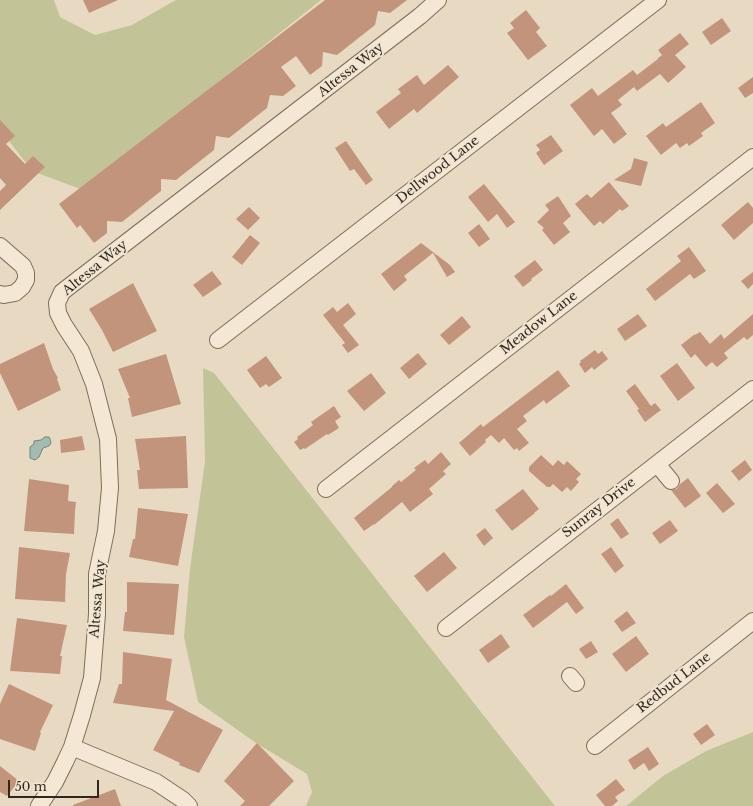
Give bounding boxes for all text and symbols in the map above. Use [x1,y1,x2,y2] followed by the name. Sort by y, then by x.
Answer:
[315,40,387,100] street label: Altessa Way
[394,133,482,207] street label: Dellwood Lane
[59,237,131,299] street label: Altessa Way
[497,288,581,358] street label: Meadow Lane
[559,475,639,541] street label: Sunray Drive
[87,559,109,639] street label: Altessa Way
[634,649,714,717] street label: Redbud Lane
[10,772,101,798] scale bar
[15,779,47,794] text: 50 m

